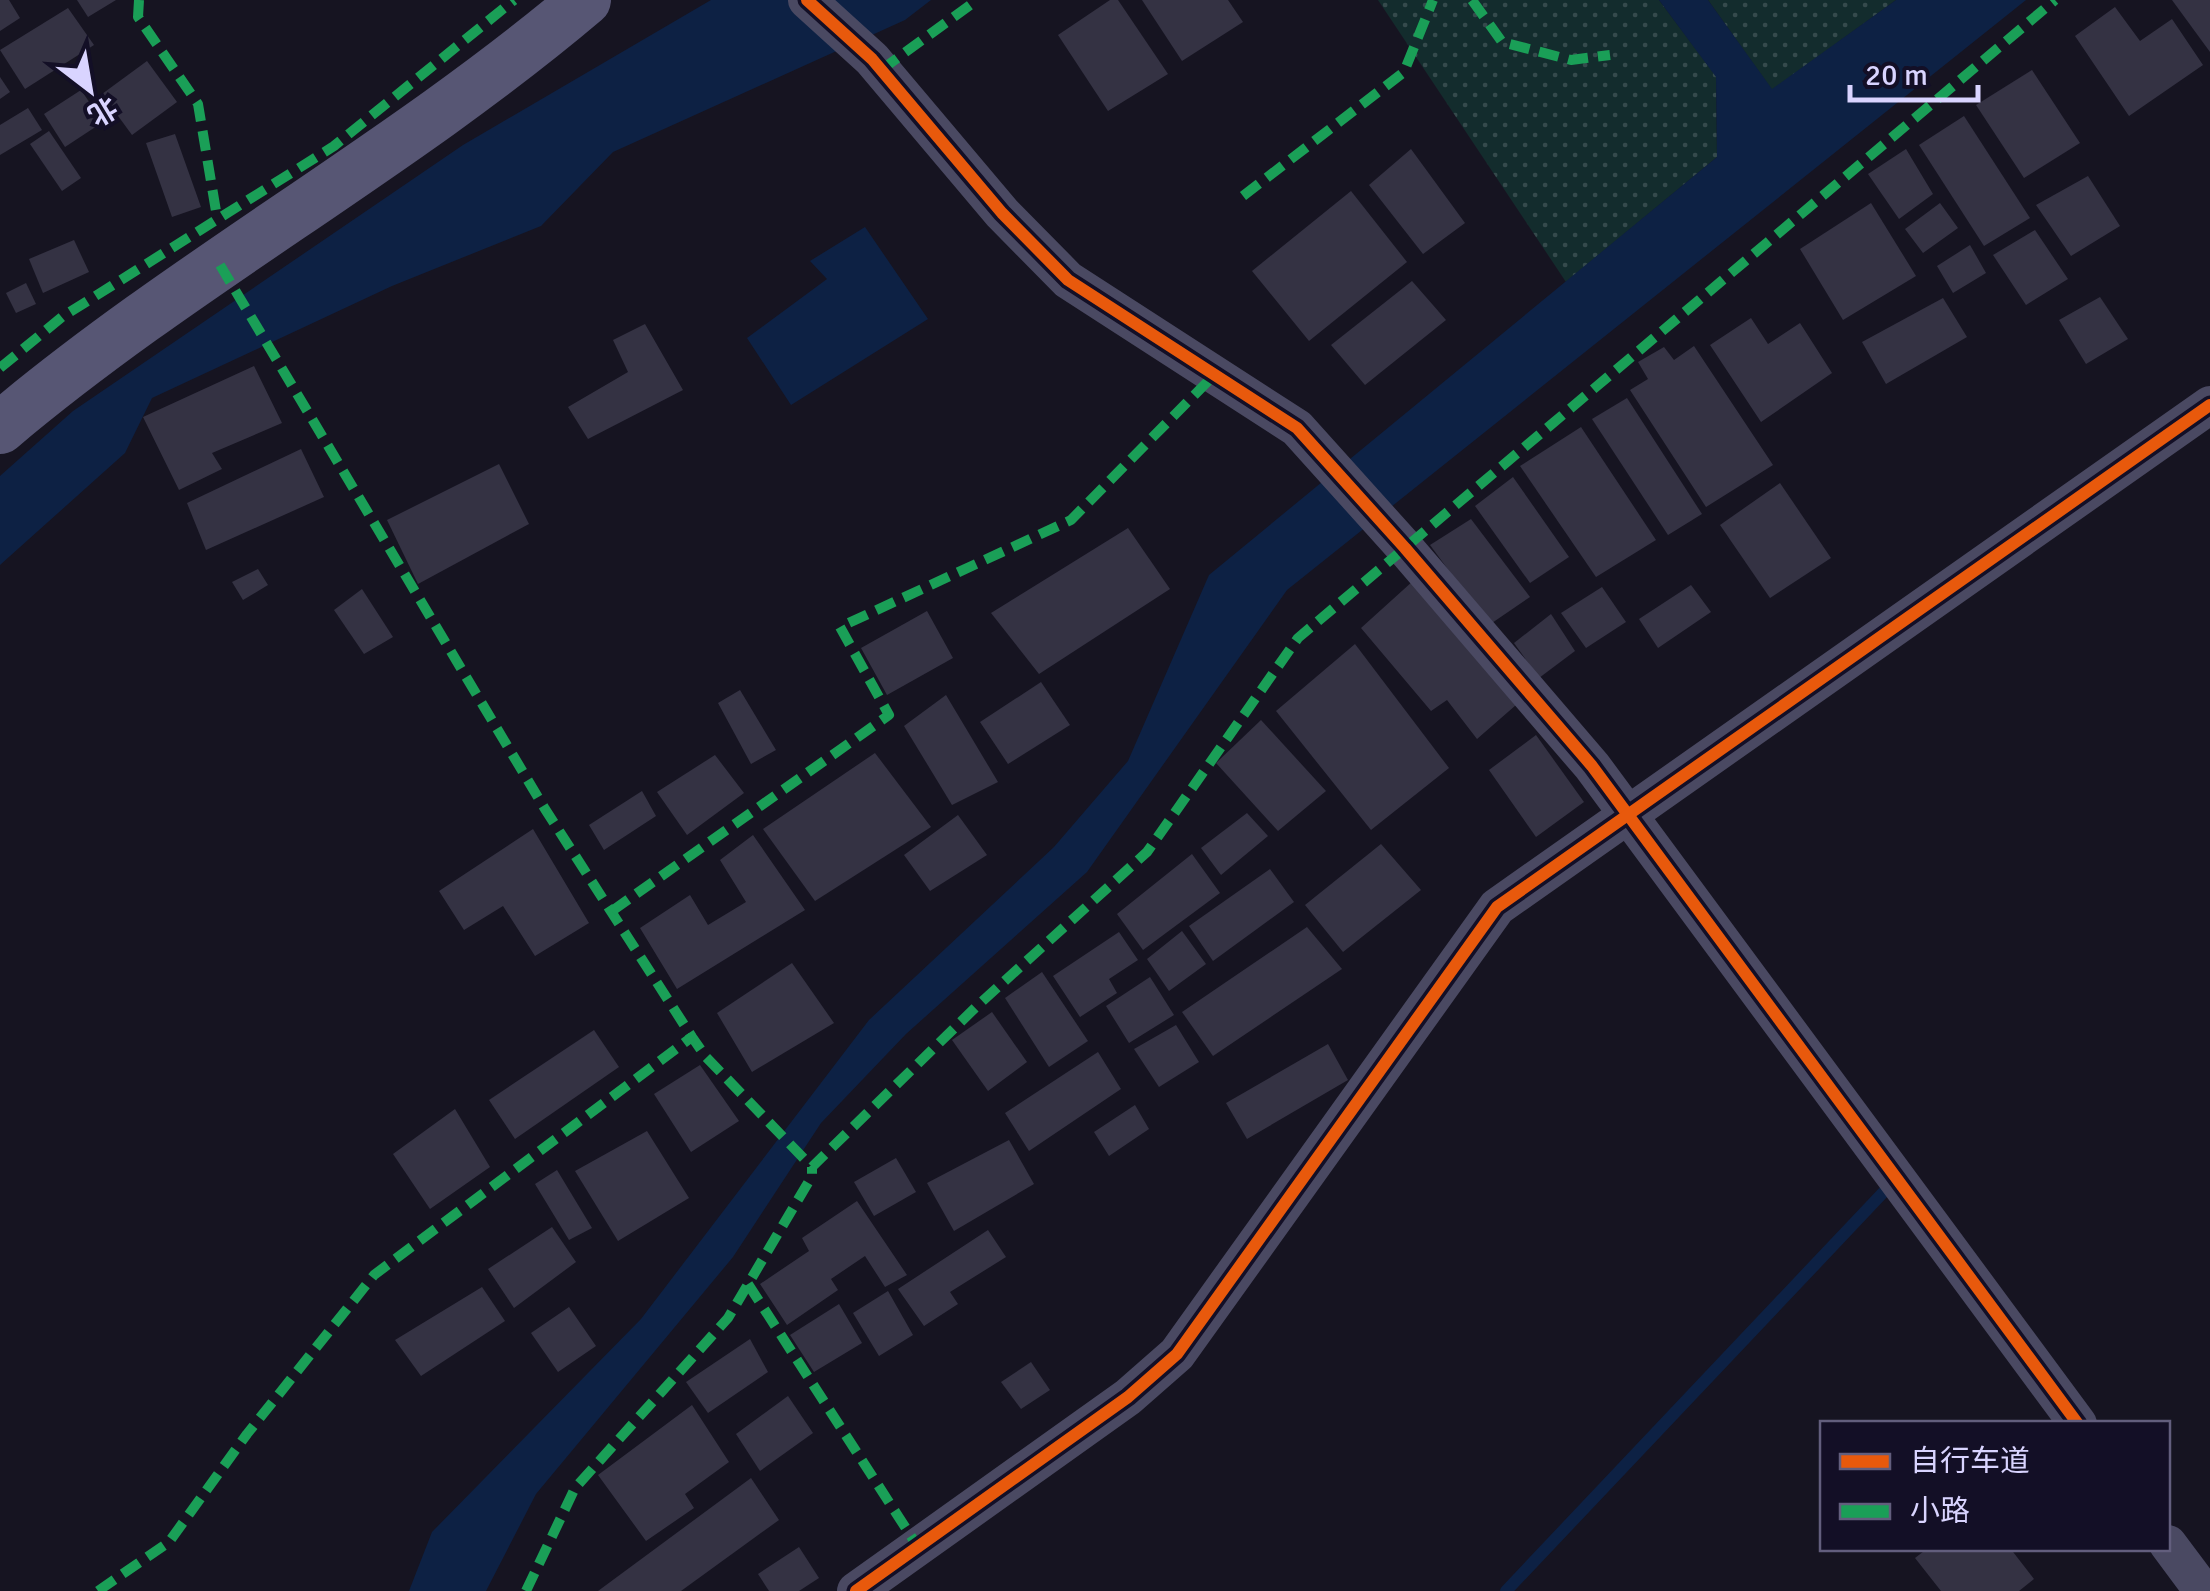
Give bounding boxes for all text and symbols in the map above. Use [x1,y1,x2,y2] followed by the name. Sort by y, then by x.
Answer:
[40,40,140,140] north arrow
[1850,40,1978,102] scale bar
[1865,57,1928,94] text: 20 m
[82,89,123,132] text: 北
[1820,1421,2170,1551] legend
[1910,1443,2030,1480] text: 自行车道
[1910,1493,1970,1530] text: 小路

